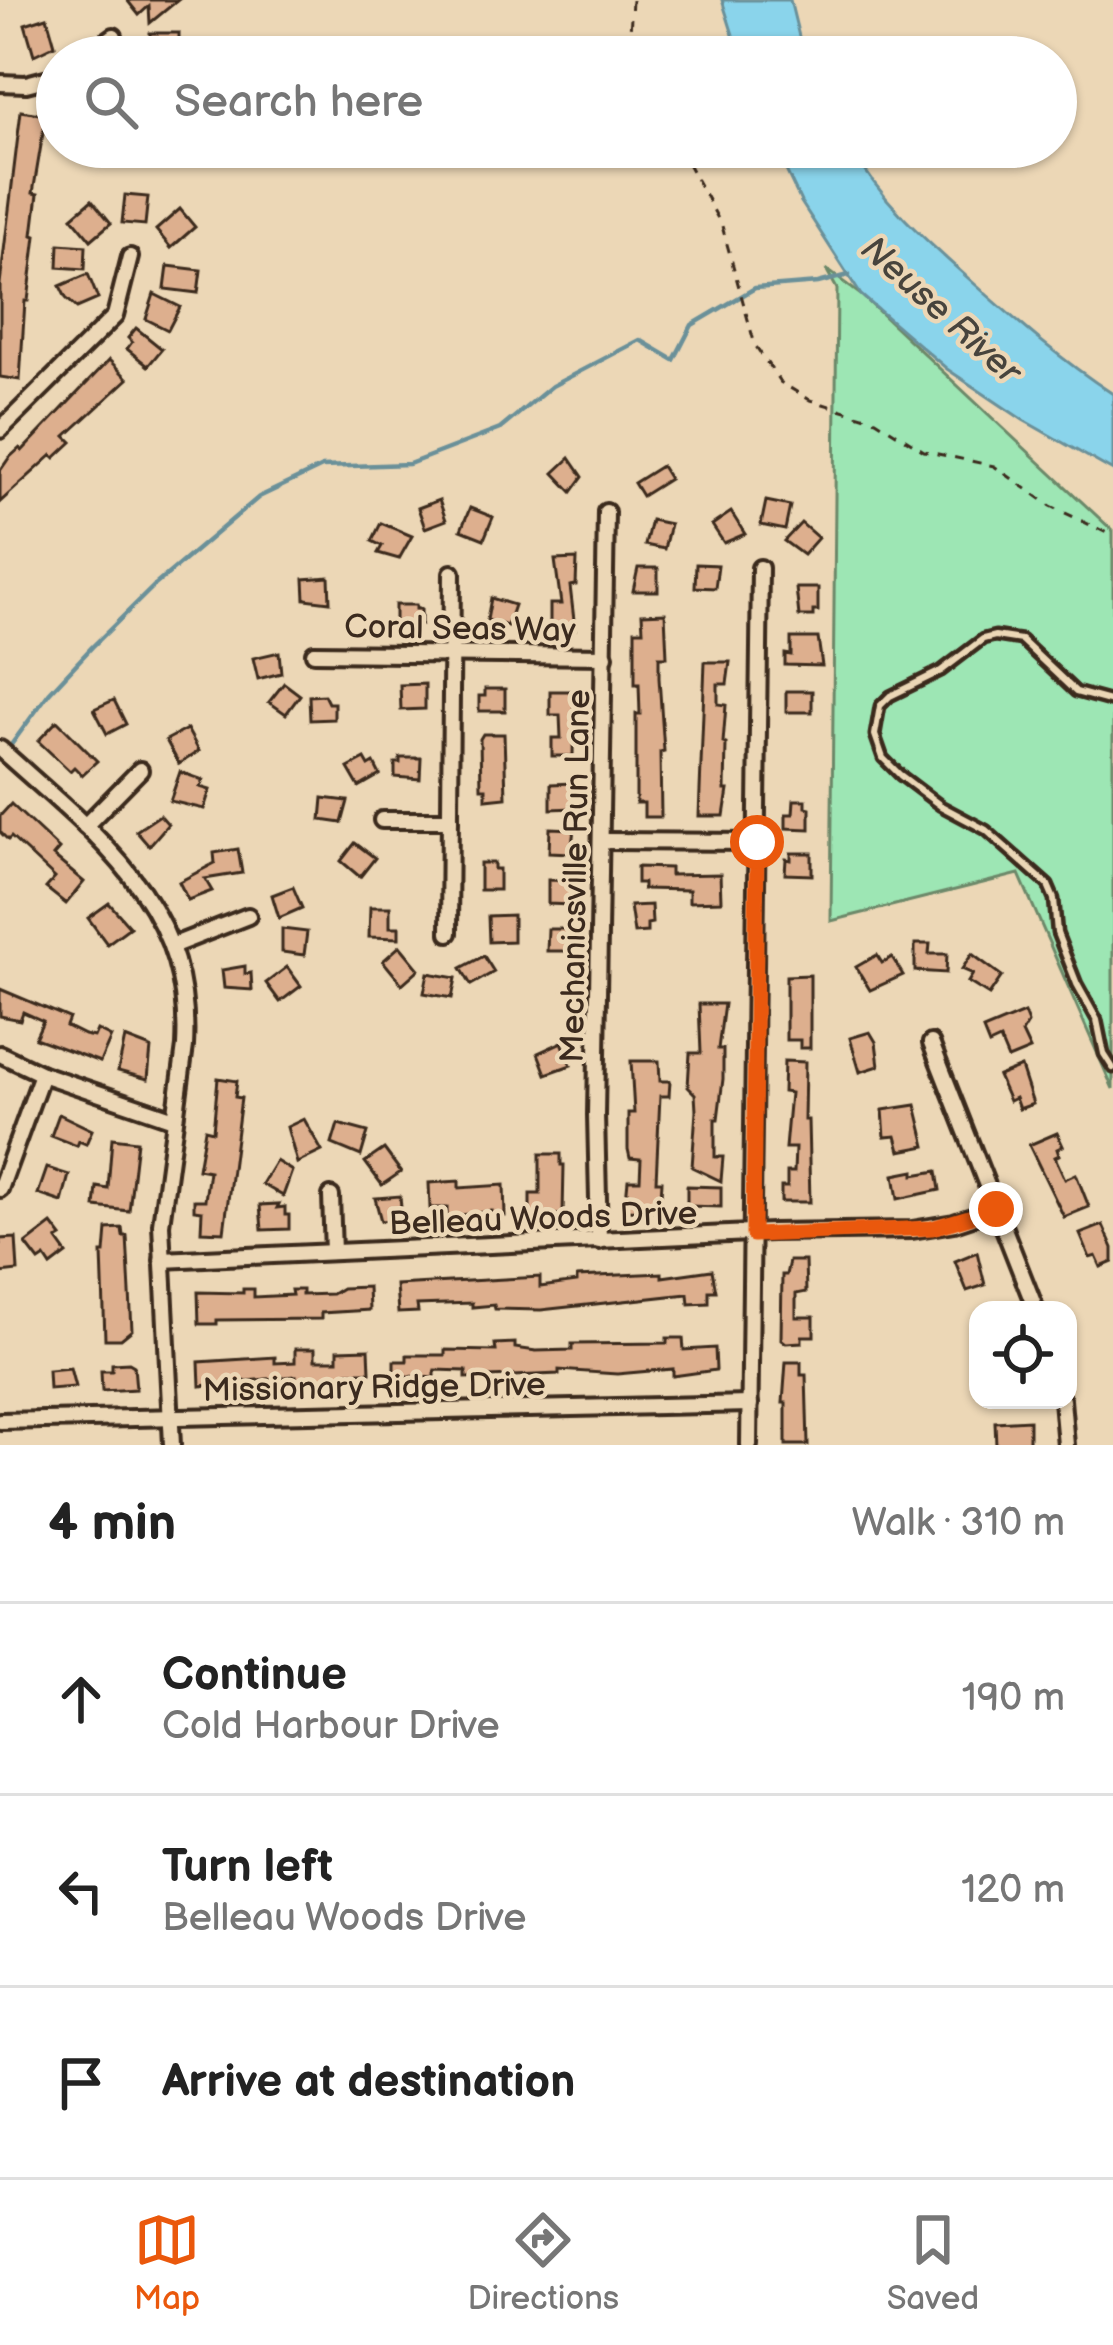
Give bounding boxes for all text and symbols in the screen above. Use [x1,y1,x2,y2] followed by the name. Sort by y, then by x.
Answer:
[36,36,1077,168] search box
[78,69,144,135] icon: search
[174,75,423,130] text: Search here
[852,228,1031,396] water label: Neuse River
[344,607,576,651] street label: Coral Seas Way
[553,689,599,1063] street label: Mechanicsville Run Lane
[730,815,784,869] route start
[969,1182,1023,1236] route end
[388,1194,698,1244] street label: Belleau Woods Drive
[969,1301,1077,1409] map controls
[969,1301,1077,1409] button: locate
[202,1365,546,1411] street label: Missionary Ridge Drive
[48,1493,176,1554] text: 4 min
[852,1500,1065,1547] text: Walk · 310 m
[162,1648,347,1703] text: Continue
[48,1666,114,1732] icon: ahead
[962,1675,1065,1722] text: 190 m
[162,1703,500,1750] text: Cold Harbour Drive
[162,1840,333,1895] text: Turn left
[48,1858,114,1924] icon: left
[961,1867,1065,1914] text: 120 m
[162,1895,526,1942] text: Belleau Woods Drive
[48,2050,114,2116] icon: arrive
[162,2055,575,2110] text: Arrive at destination
[134,2207,200,2319] tab: Map
[467,2207,619,2319] tab: Directions
[887,2207,979,2319] tab: Saved

